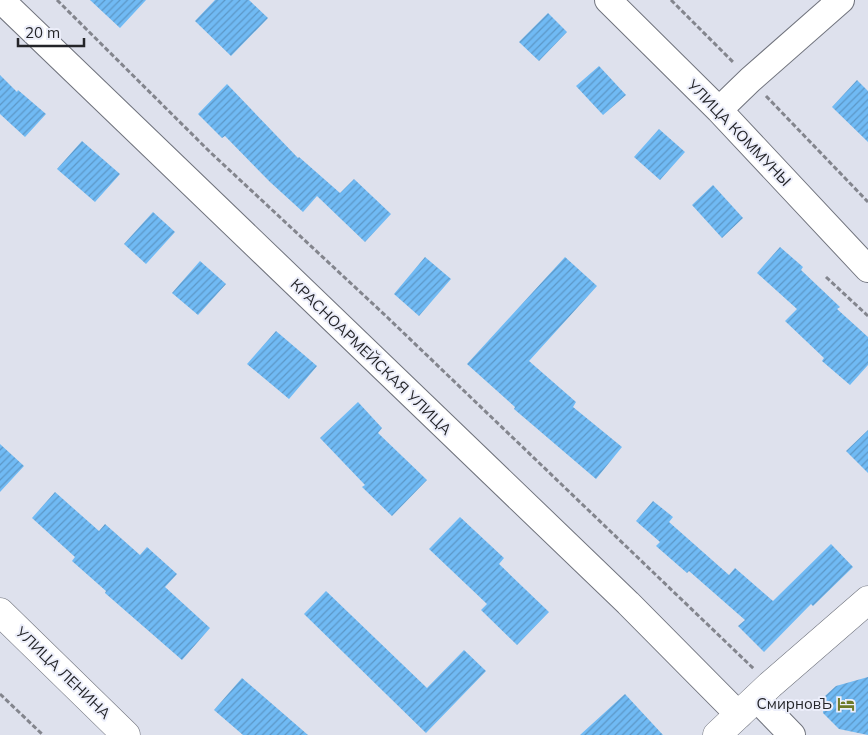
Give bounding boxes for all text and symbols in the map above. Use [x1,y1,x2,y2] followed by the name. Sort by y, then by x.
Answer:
[18,15,84,47] scale bar
[25,23,60,42] text: 20 m
[683,75,795,190] street label: УЛИЦА КОММУНЫ
[287,275,456,439] street label: КРАСНОАРМЕЙСКАЯ УЛИЦА
[11,622,115,723] street label: УЛИЦА ЛЕНИНА
[757,694,832,713] place label: СмирновЪ
[836,694,856,714] hotel icon: СмирновЪ

